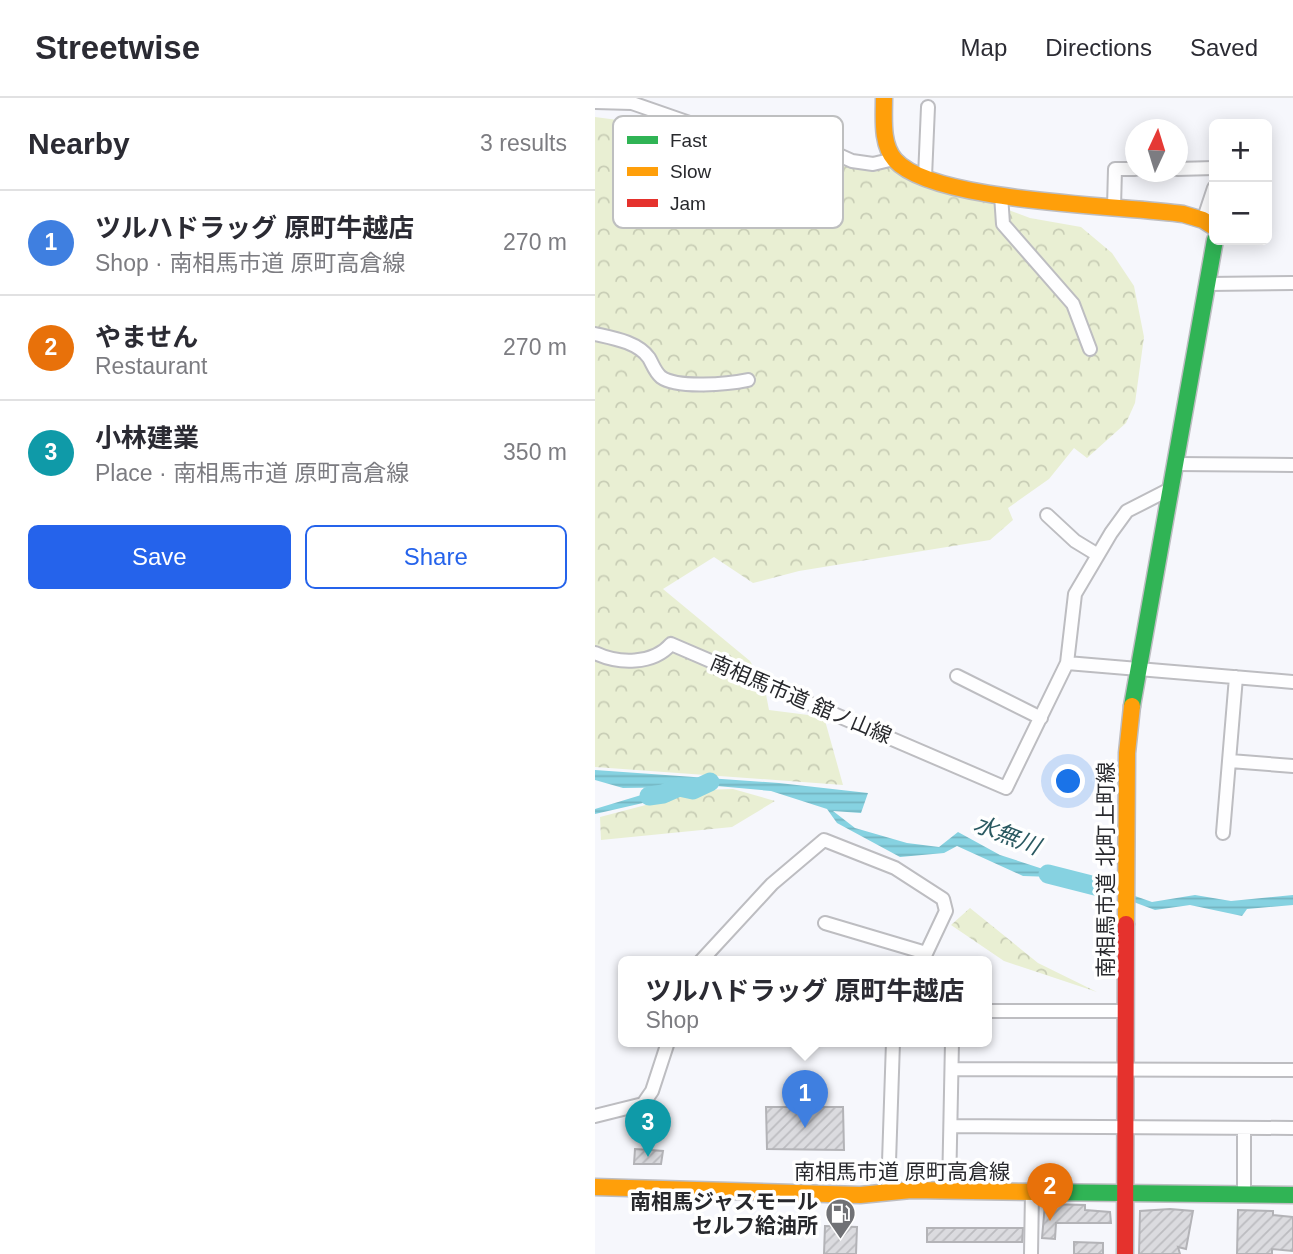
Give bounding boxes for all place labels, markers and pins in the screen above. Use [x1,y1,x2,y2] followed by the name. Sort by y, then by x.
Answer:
[782,1070,828,1128] pin: 1
[625,1099,671,1157] pin: 3
[1027,1163,1073,1221] pin: 2
[630,1190,818,1237] place label: 南相馬ジャスモール セルフ給油所
[824,1196,858,1240] fuel station icon: 南相馬ジャスモール セルフ給油所

